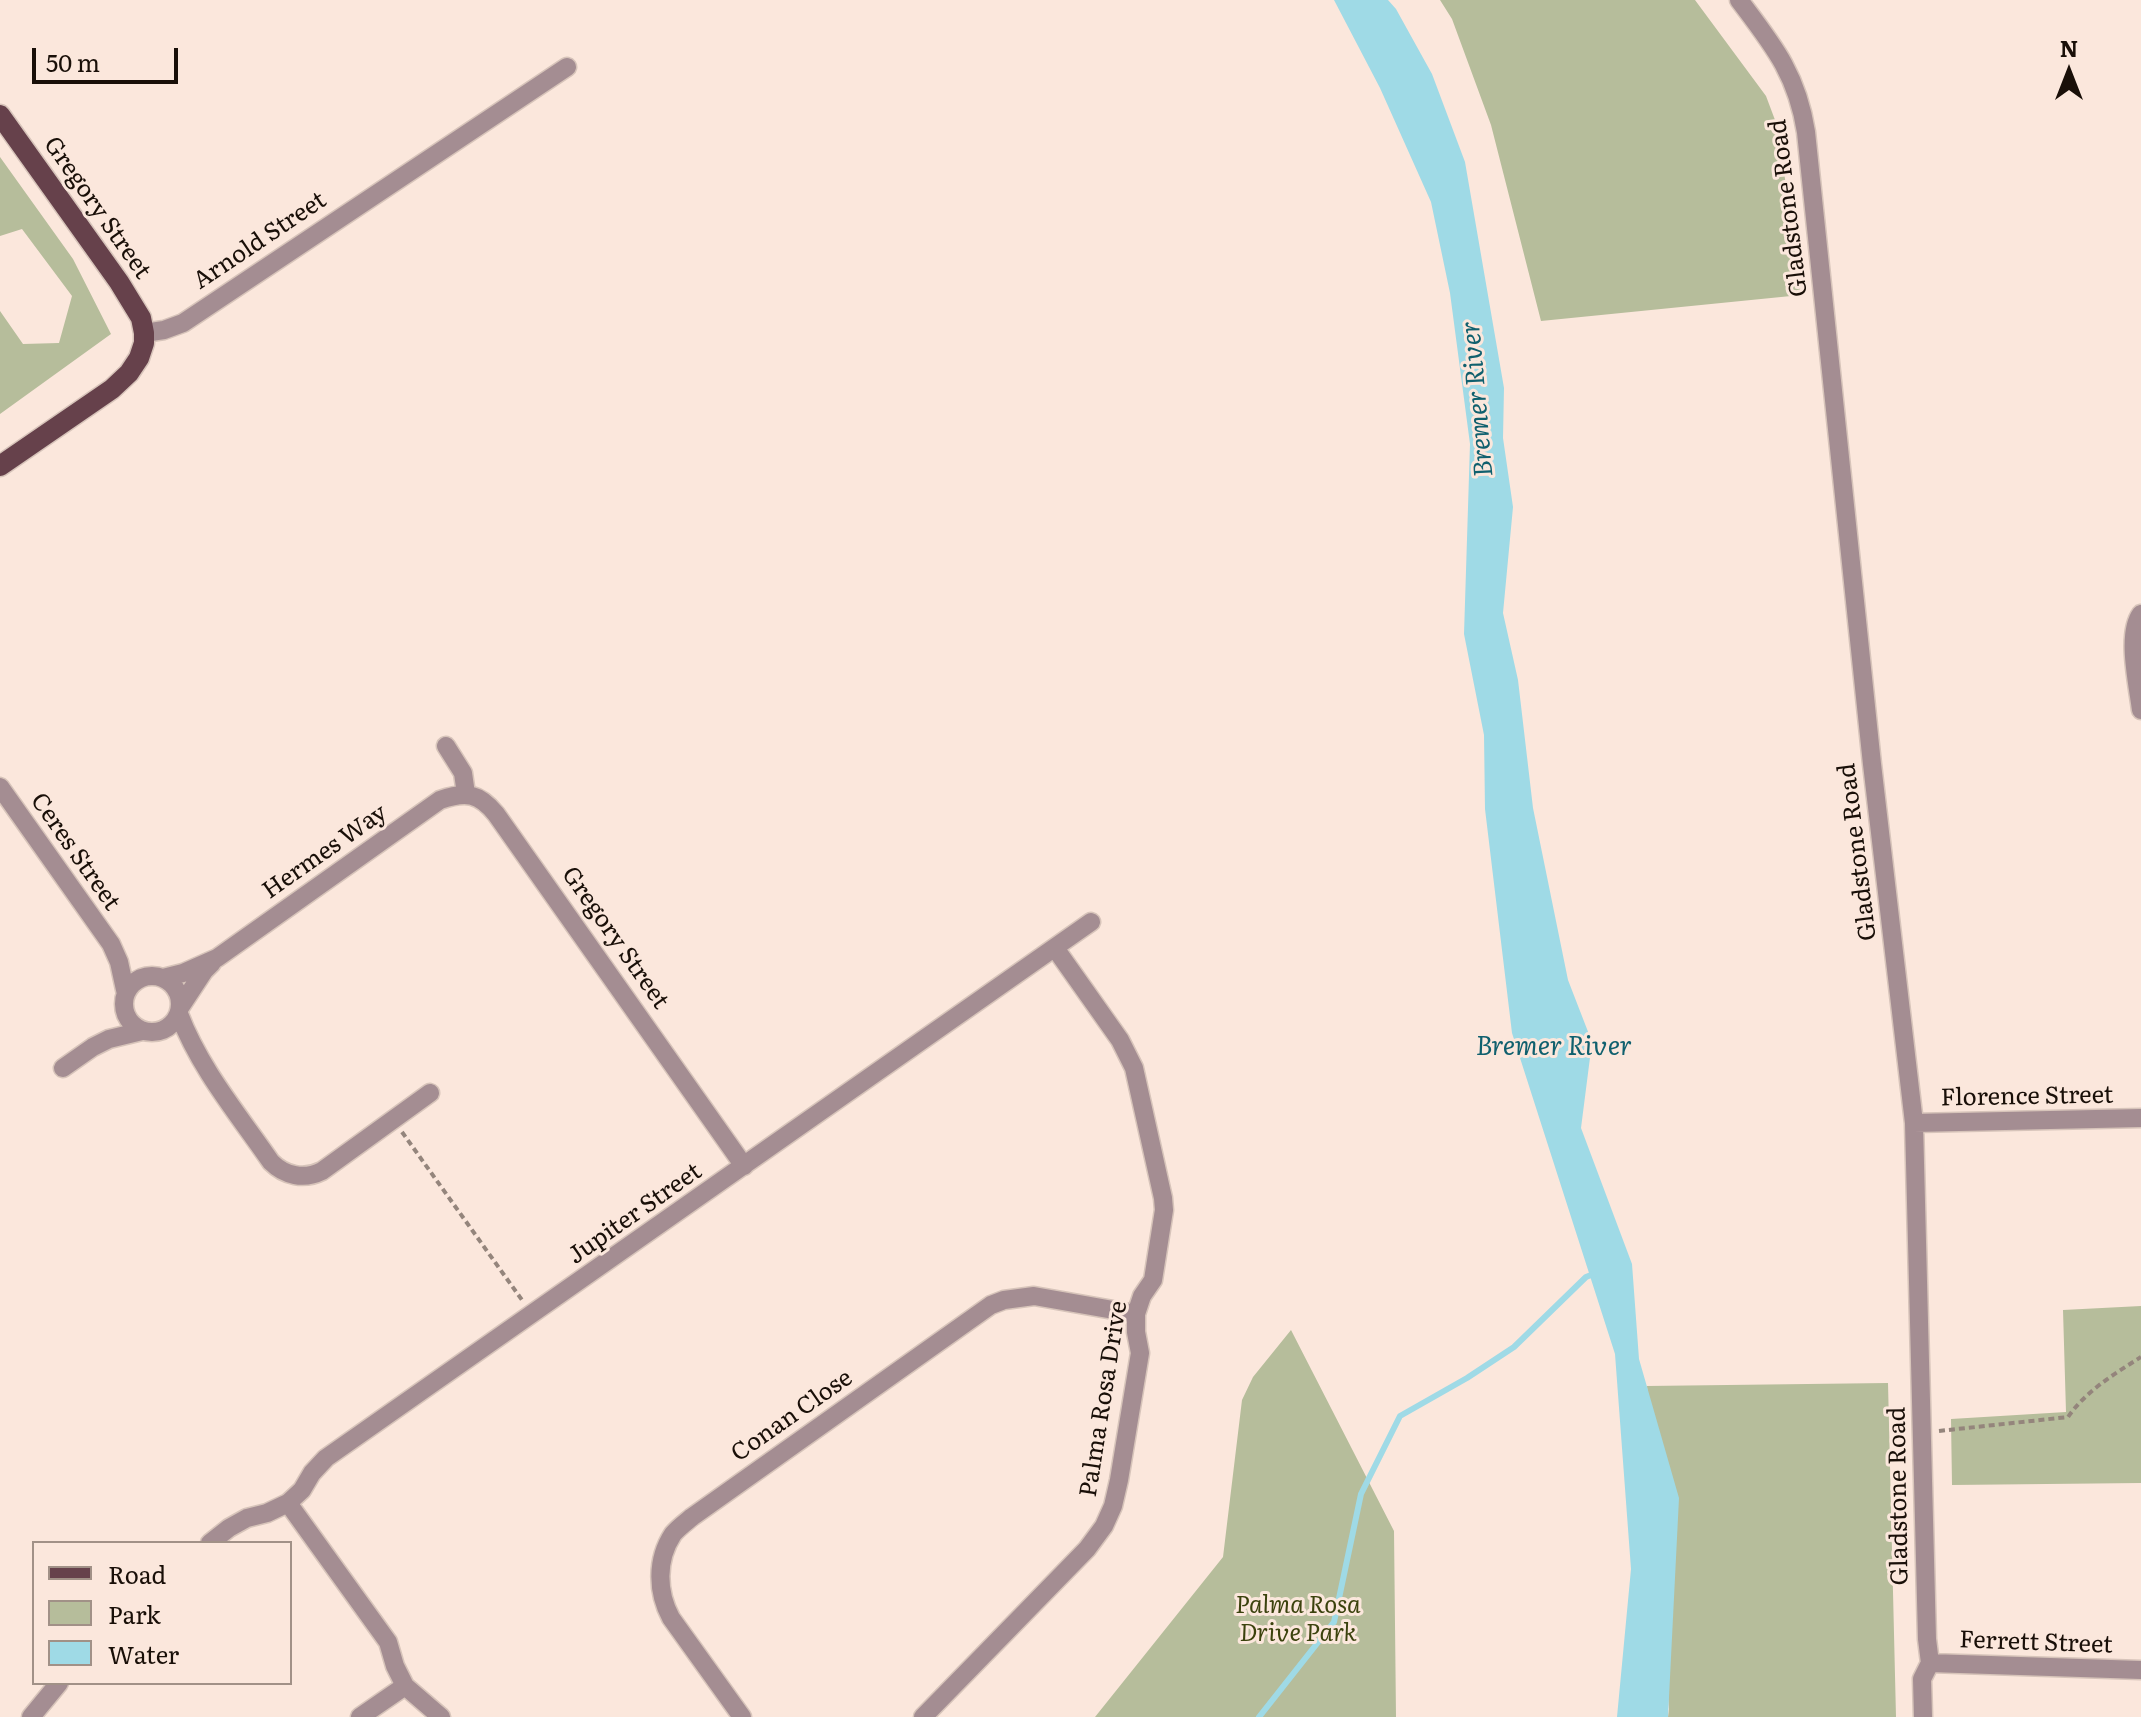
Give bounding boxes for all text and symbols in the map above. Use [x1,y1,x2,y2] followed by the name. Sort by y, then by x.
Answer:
[2060,31,2078,64] text: N
[36,32,182,82] scale bar
[2029,32,2109,112] north arrow
[46,44,100,79] text: 50 m
[1764,118,1814,298] street label: Gladstone Road
[37,131,157,285] street label: Gregory Street
[188,186,332,296] street label: Arnold Street
[1456,320,1500,478] water label: Bremer River
[1833,762,1883,942] street label: Gladstone Road
[24,788,126,916] street label: Ceres Street
[257,798,393,906] street label: Hermes Way
[555,861,675,1015] street label: Gregory Street
[1476,1031,1632,1063] water label: Bremer River
[1940,1081,2114,1113] street label: Florence Street
[563,1157,707,1271] street label: Jupiter Street
[1074,1299,1134,1499] street label: Palma Rosa Drive
[726,1364,858,1468] street label: Conan Close
[1883,1406,1915,1586] street label: Gladstone Road
[32,1541,292,1685] legend
[108,1556,166,1591] text: Road
[1235,1592,1361,1648] park label: Palma Rosa Drive Park
[108,1596,161,1631] text: Park
[1959,1626,2113,1660] street label: Ferrett Street
[108,1636,179,1671] text: Water

